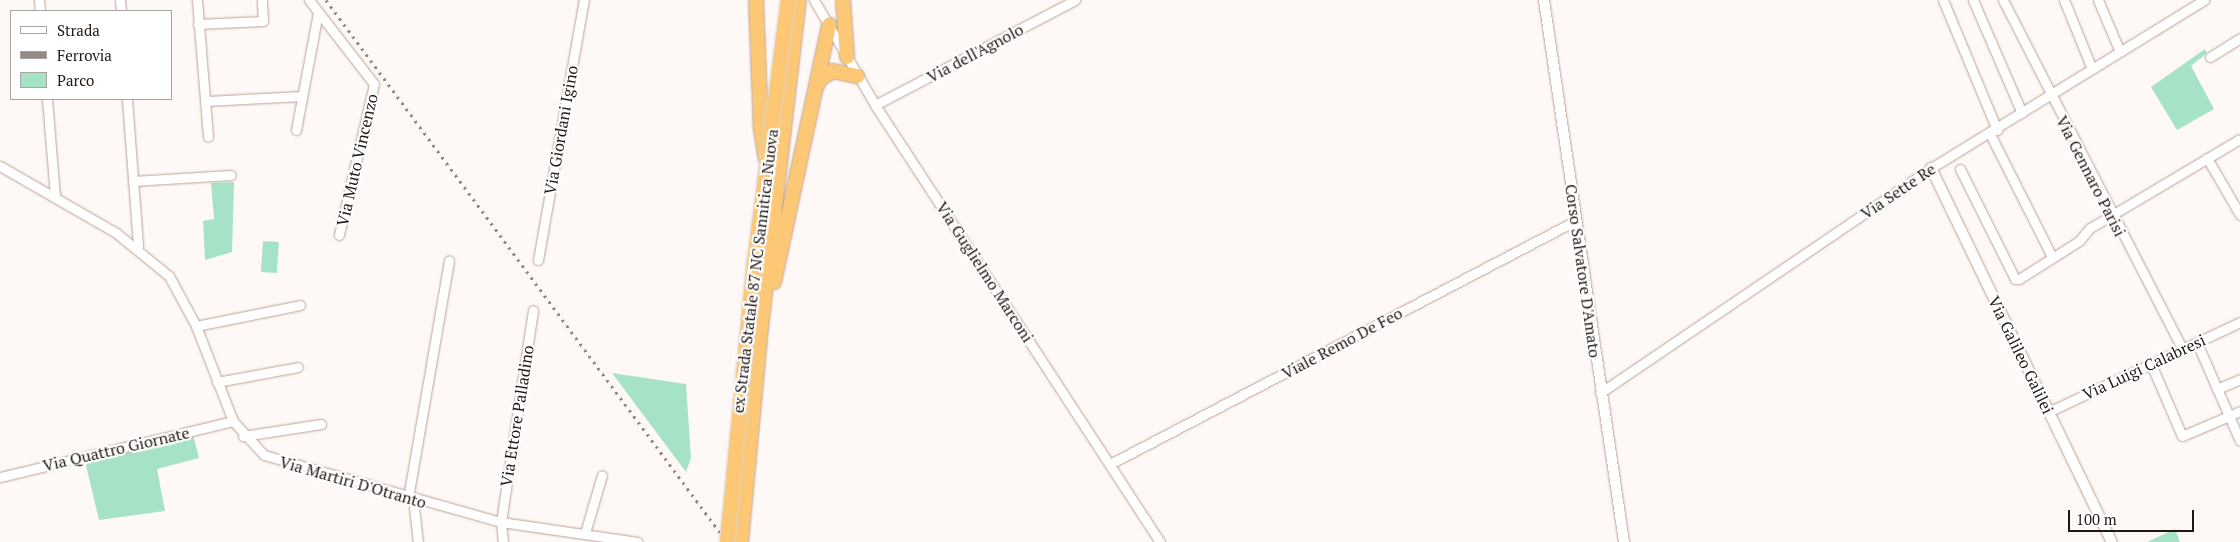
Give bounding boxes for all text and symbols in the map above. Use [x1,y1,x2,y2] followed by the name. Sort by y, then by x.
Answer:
[10,10,172,100] legend
[923,19,1027,87] street label: Via dell'Agnolo
[57,20,100,40] text: Strada
[57,45,112,65] text: Ferrovia
[540,64,582,196] street label: Via Giordani Igino
[57,70,94,90] text: Parco
[332,92,382,228] street label: Via Muto Vincenzo
[2052,112,2130,240] street label: Via Gennaro Parisi
[728,128,782,414] street label: ex Strada Statale 87 NC Sannitica Nuova
[1857,159,1939,223] street label: Via Sette Re
[1561,183,1605,359] street label: Corso Salvatore D'Amato
[932,198,1038,346] street label: Via Guglielmo Marconi
[1984,293,2058,417] street label: Via Galileo Galilei
[1278,303,1406,383] street label: Viale Remo De Feo
[2079,330,2209,404] street label: Via Luigi Calabresi
[496,344,538,488] street label: Via Ettore Palladino
[41,423,191,475] street label: Via Quattro Giornate
[277,452,429,512] street label: Via Martiri D'Otranto
[2070,500,2196,532] scale bar
[2076,509,2117,529] text: 100 m

